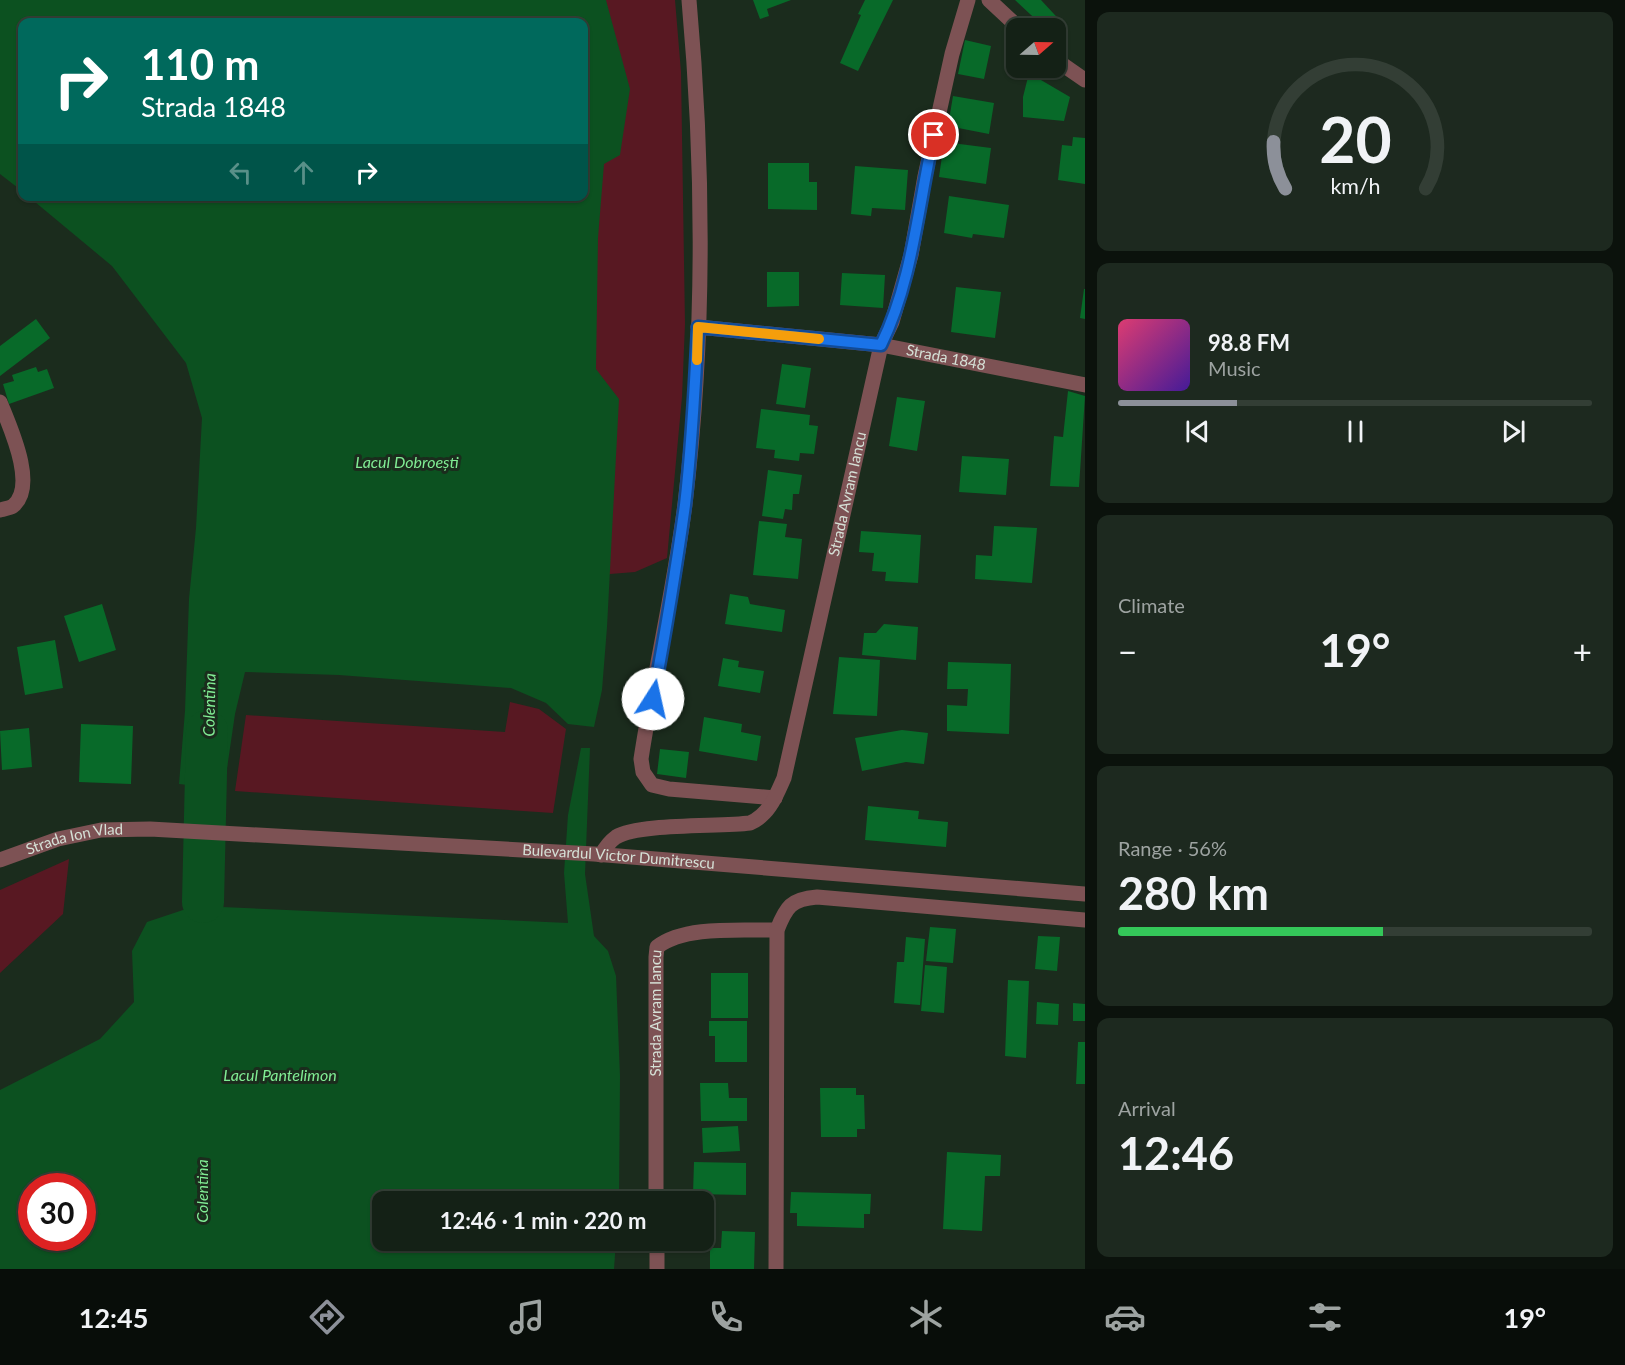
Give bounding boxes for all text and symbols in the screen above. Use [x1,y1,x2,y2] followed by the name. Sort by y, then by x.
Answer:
[1006,18,1066,78] north arrow
[1006,18,1066,78] map controls
[141,39,259,89] text: 110 m
[42,42,120,120] icon: right
[141,90,286,123] text: Strada 1848
[1319,101,1391,176] text: 20
[908,109,959,160] pin
[917,118,950,151] icon: arrive
[224,156,257,189] icon: left
[287,156,320,189] icon: ahead
[350,156,383,189] icon: right
[1330,173,1380,199] text: km/h
[1208,329,1290,356] text: 98.8 FM
[905,340,987,373] street label: Strada 1848
[1208,356,1261,380] text: Music
[1181,415,1214,448] icon: previous
[1339,415,1372,448] icon: pause
[1497,415,1530,448] icon: next
[824,430,869,558] street label: Strada Avram Iancu
[355,452,459,471] water label: Lacul Dobroești
[1118,593,1185,617] text: Climate
[1320,623,1390,677] text: 19°
[1118,631,1137,671] text: −
[1573,631,1592,671] text: +
[621,667,685,731] position arrow
[198,673,219,737] water label: Colentina
[23,819,123,858] street label: Strada Ion Vlad
[1118,836,1227,860] text: Range · 56%
[522,840,716,872] street label: Bulevardul Victor Dumitrescu
[1118,866,1269,920] text: 280 km
[646,949,665,1076] street label: Strada Avram Iancu
[223,1065,337,1084] water label: Lacul Pantelimon
[1118,1096,1176,1120] text: Arrival
[1118,1126,1234,1180] text: 12:46
[192,1159,211,1223] water label: Colentina
[18,1173,96,1251] speed limit sign: 30
[440,1207,646,1234] text: 12:46 · 1 min · 220 m
[306,1296,348,1338] icon: directions
[506,1296,548,1338] icon: music
[705,1296,747,1338] icon: phone
[905,1296,947,1338] icon: climate
[1104,1296,1146,1338] icon: car
[1304,1296,1346,1338] icon: filters
[79,1301,148,1334] text: 12:45
[1504,1301,1546,1334] text: 19°

